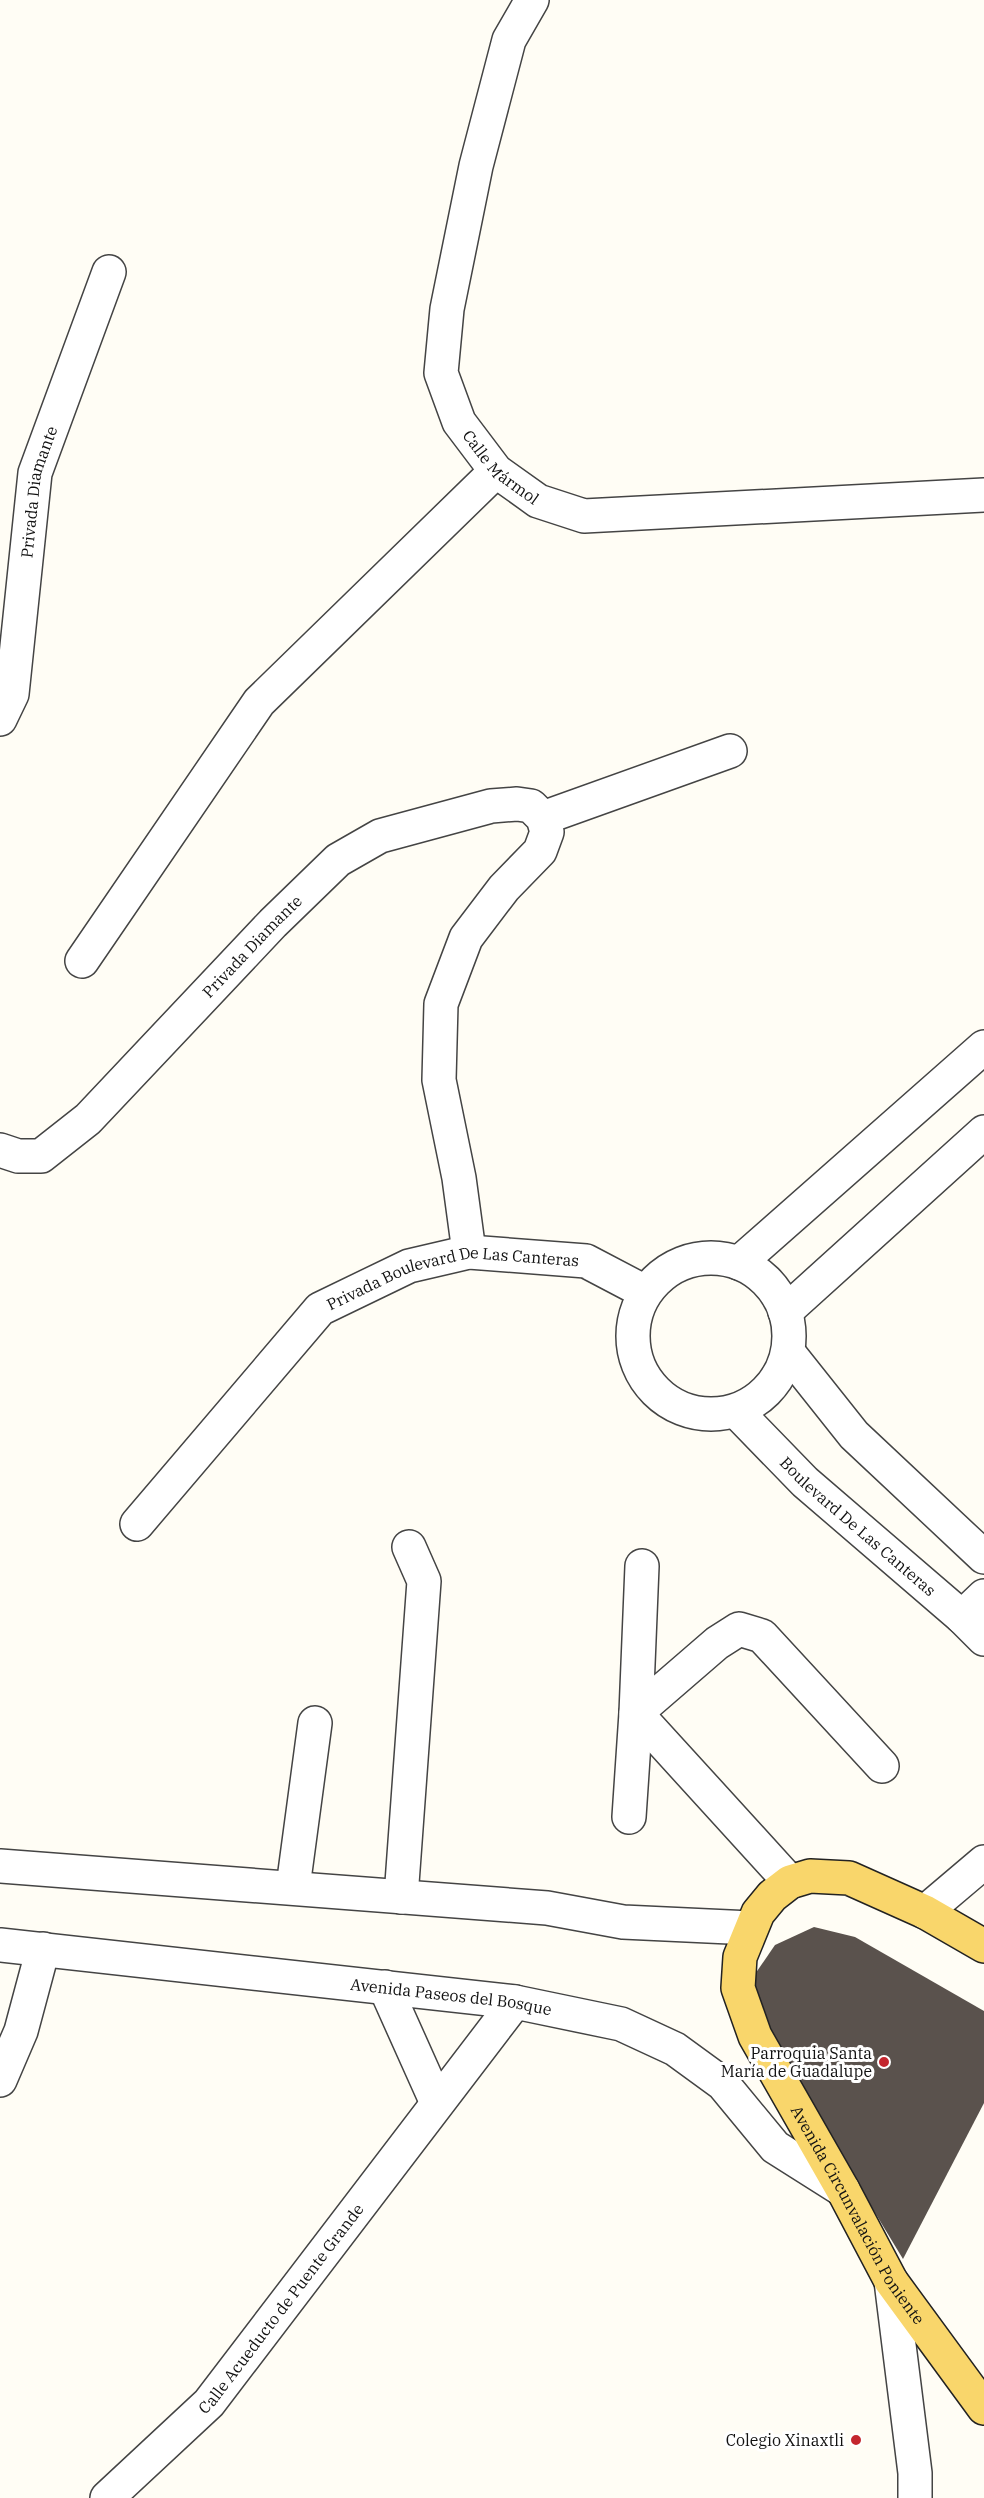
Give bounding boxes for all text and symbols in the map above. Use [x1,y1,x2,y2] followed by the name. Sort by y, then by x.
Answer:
[16,423,61,559] street label: Privada Diamante
[458,426,543,509] street label: Calle Mármol
[198,891,306,1002] street label: Privada Diamante
[323,1242,580,1314] street label: Privada Boulevard De Las Canteras
[776,1452,940,1600] street label: Boulevard De Las Canteras
[349,1974,554,2019] street label: Avenida Paseos del Bosque
[721,2043,872,2081] place label: Parroquia Santa María de Guadalupe
[877,2055,891,2069] marker: Parroquia Santa María de Guadalupe
[787,2102,929,2328] street label: Avenida Circunvalación Poniente
[194,2199,368,2418] street label: Calle Acueducto de Puente Grande
[726,2430,844,2450] place label: Colegio Xinaxtli
[849,2433,863,2447] marker: Colegio Xinaxtli

